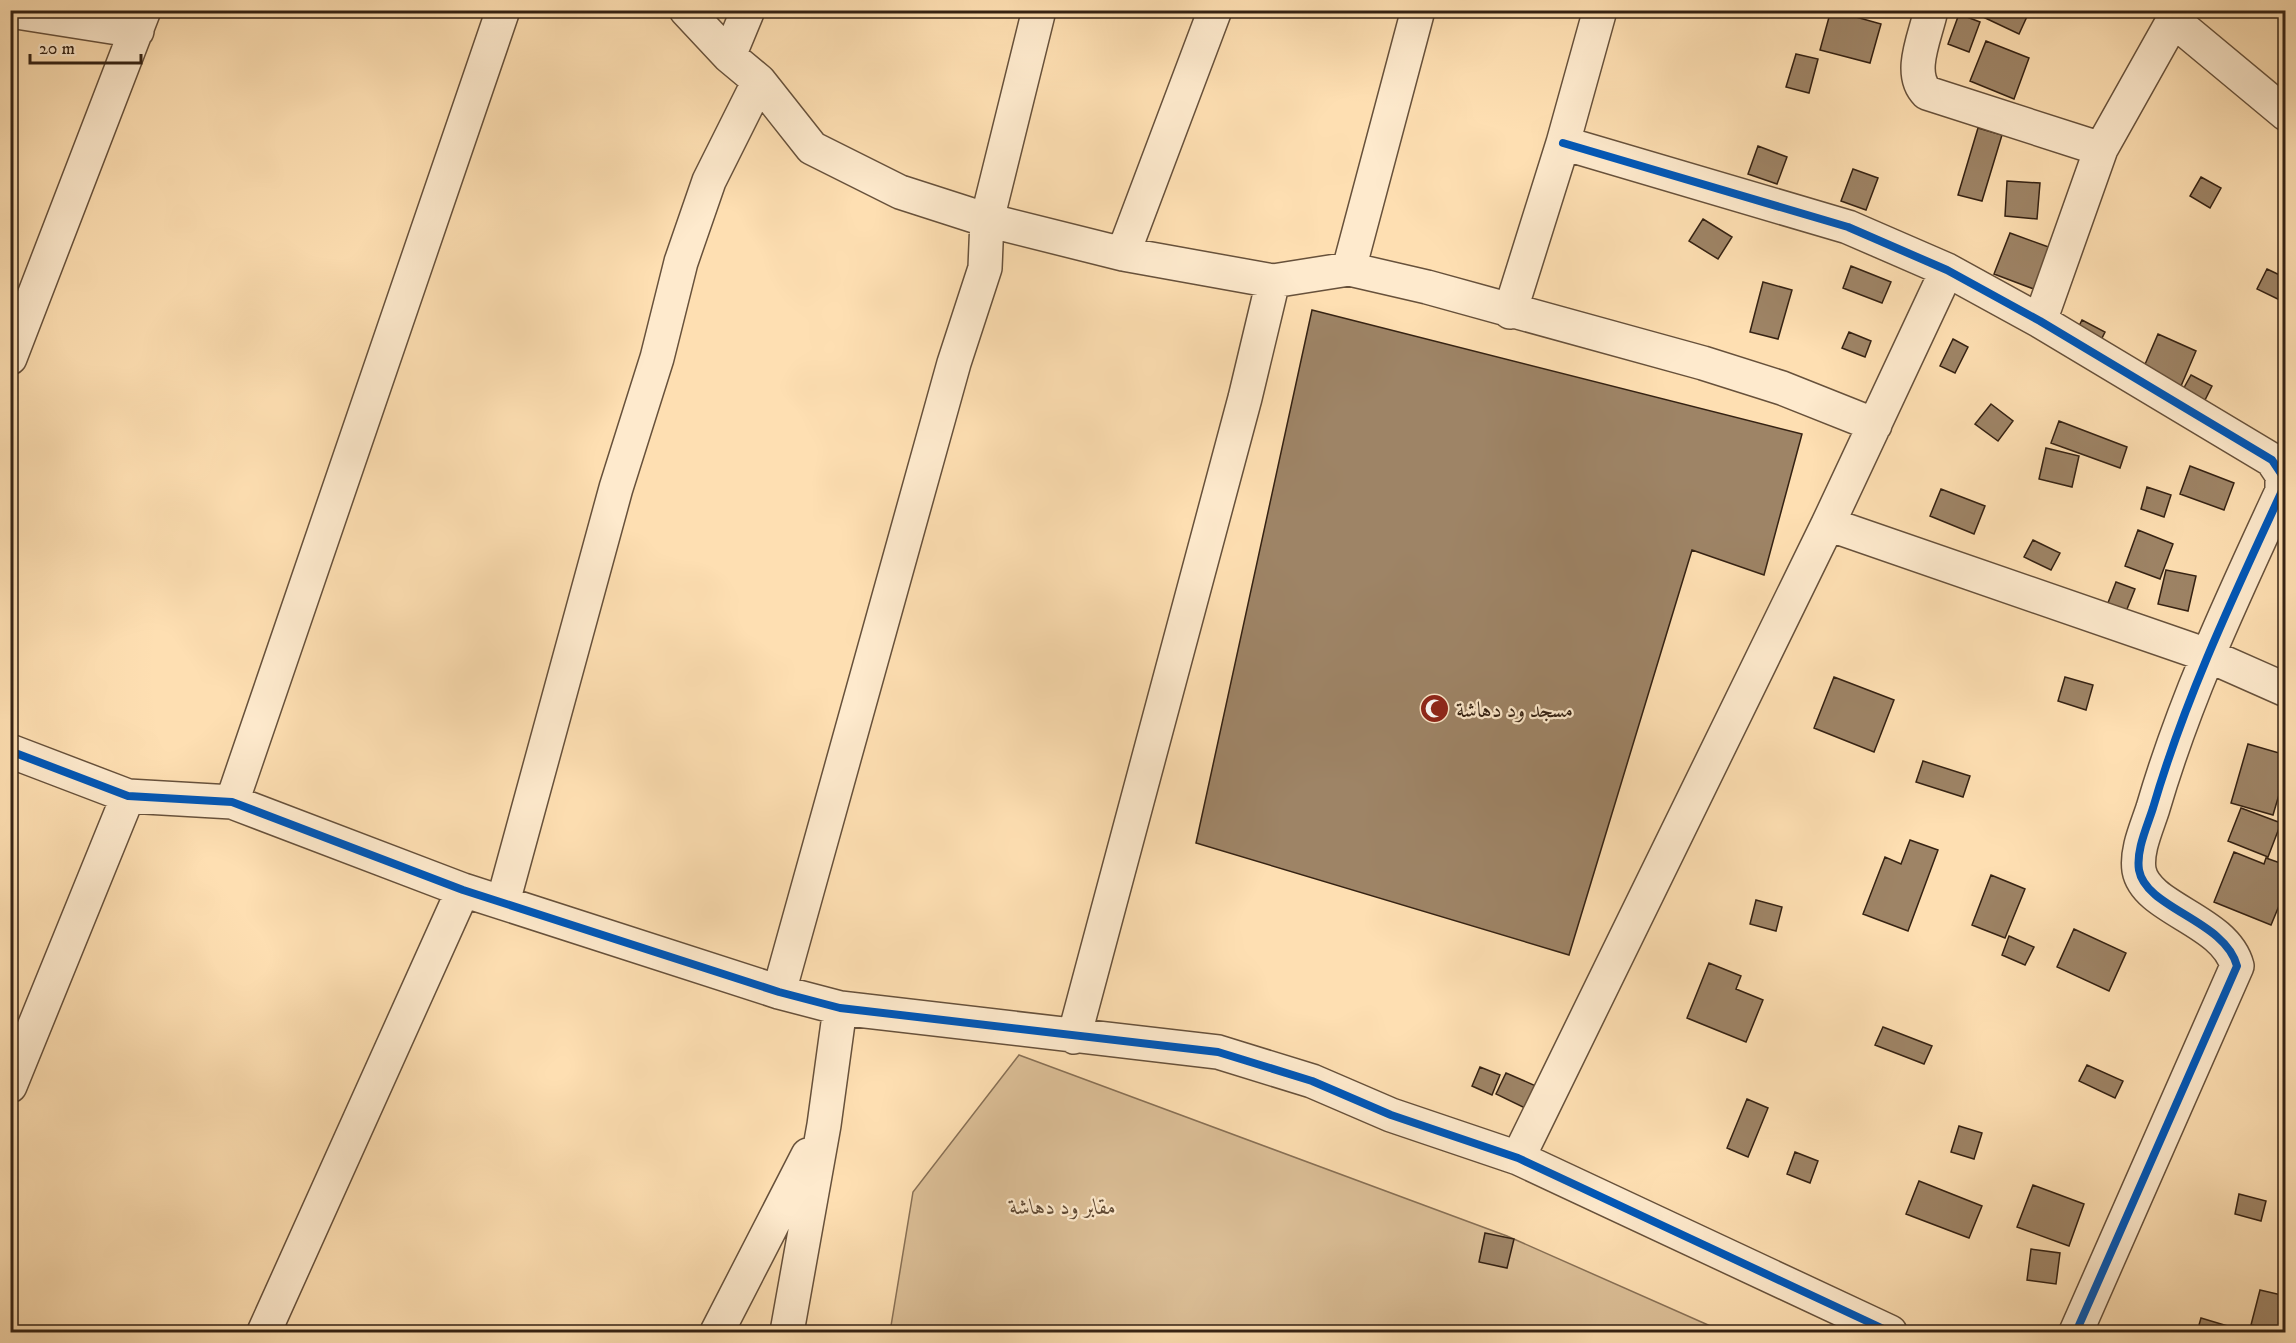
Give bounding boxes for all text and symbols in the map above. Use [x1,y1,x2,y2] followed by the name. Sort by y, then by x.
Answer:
[30,27,141,65] scale bar
[39,38,75,60] text: 20 m
[1419,693,1451,725] mosque icon: مسجد ود دهاشة
[1456,697,1573,724] place label: مسجد ود دهاشة
[1008,1194,1116,1221] park label: مقابر ود دهاشة

